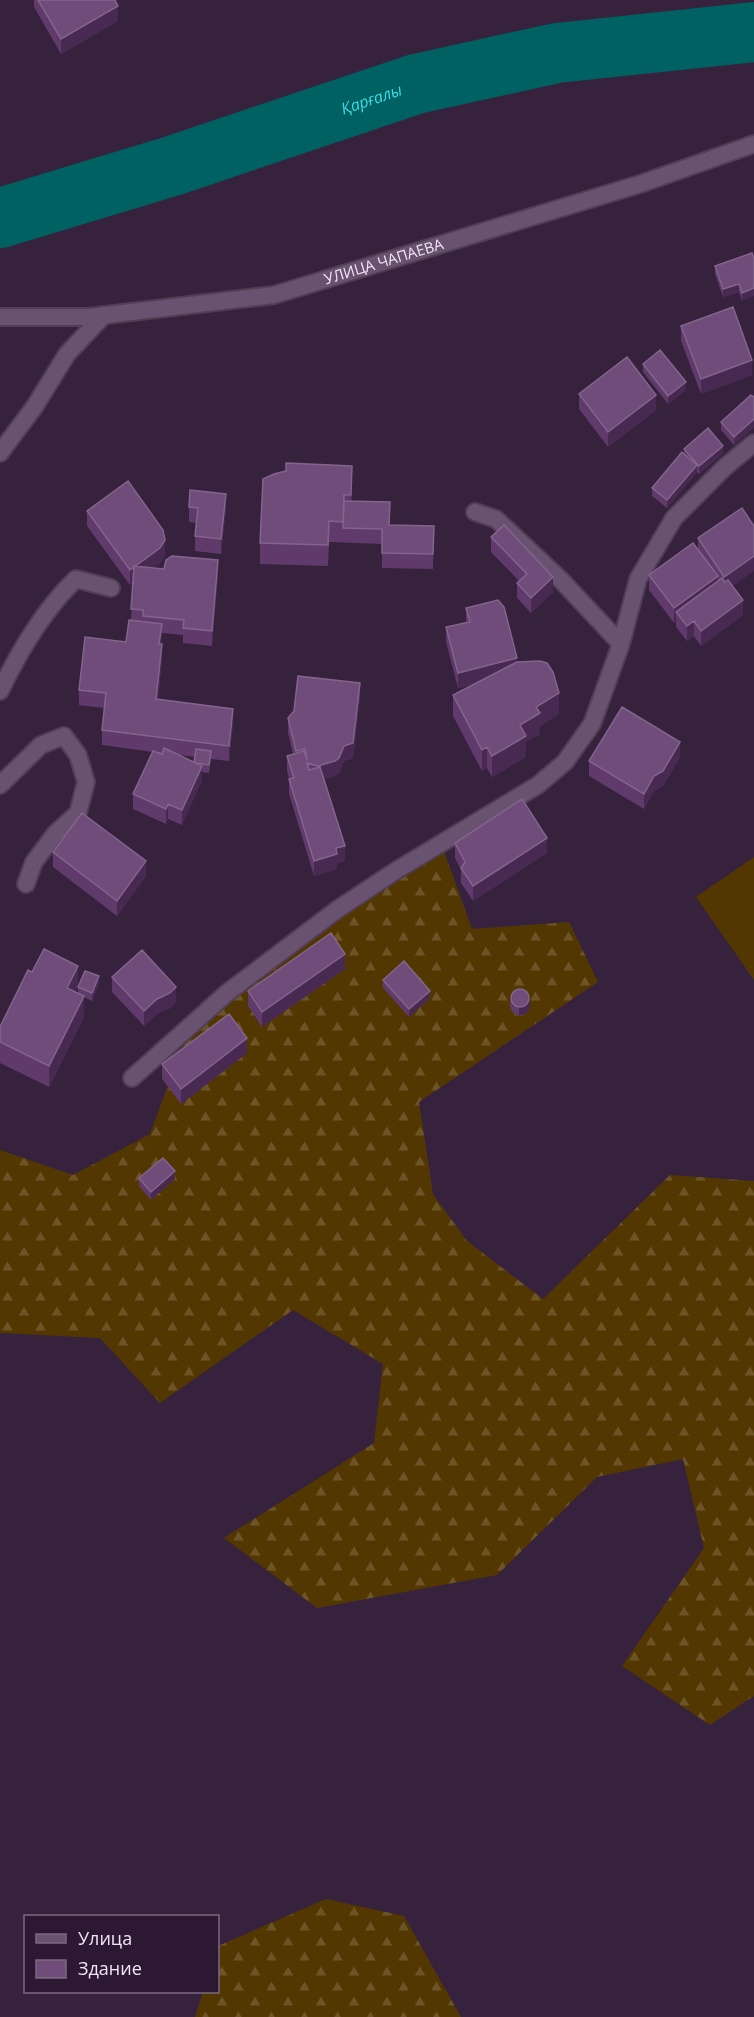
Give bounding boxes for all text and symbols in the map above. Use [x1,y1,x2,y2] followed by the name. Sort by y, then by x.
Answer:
[338,78,405,120] water label: Қарғалы
[321,233,446,288] street label: УЛИЦА ЧАПАЕВА
[24,1915,219,1993] legend
[78,1926,132,1950] text: Улица
[78,1956,142,1980] text: Здание

